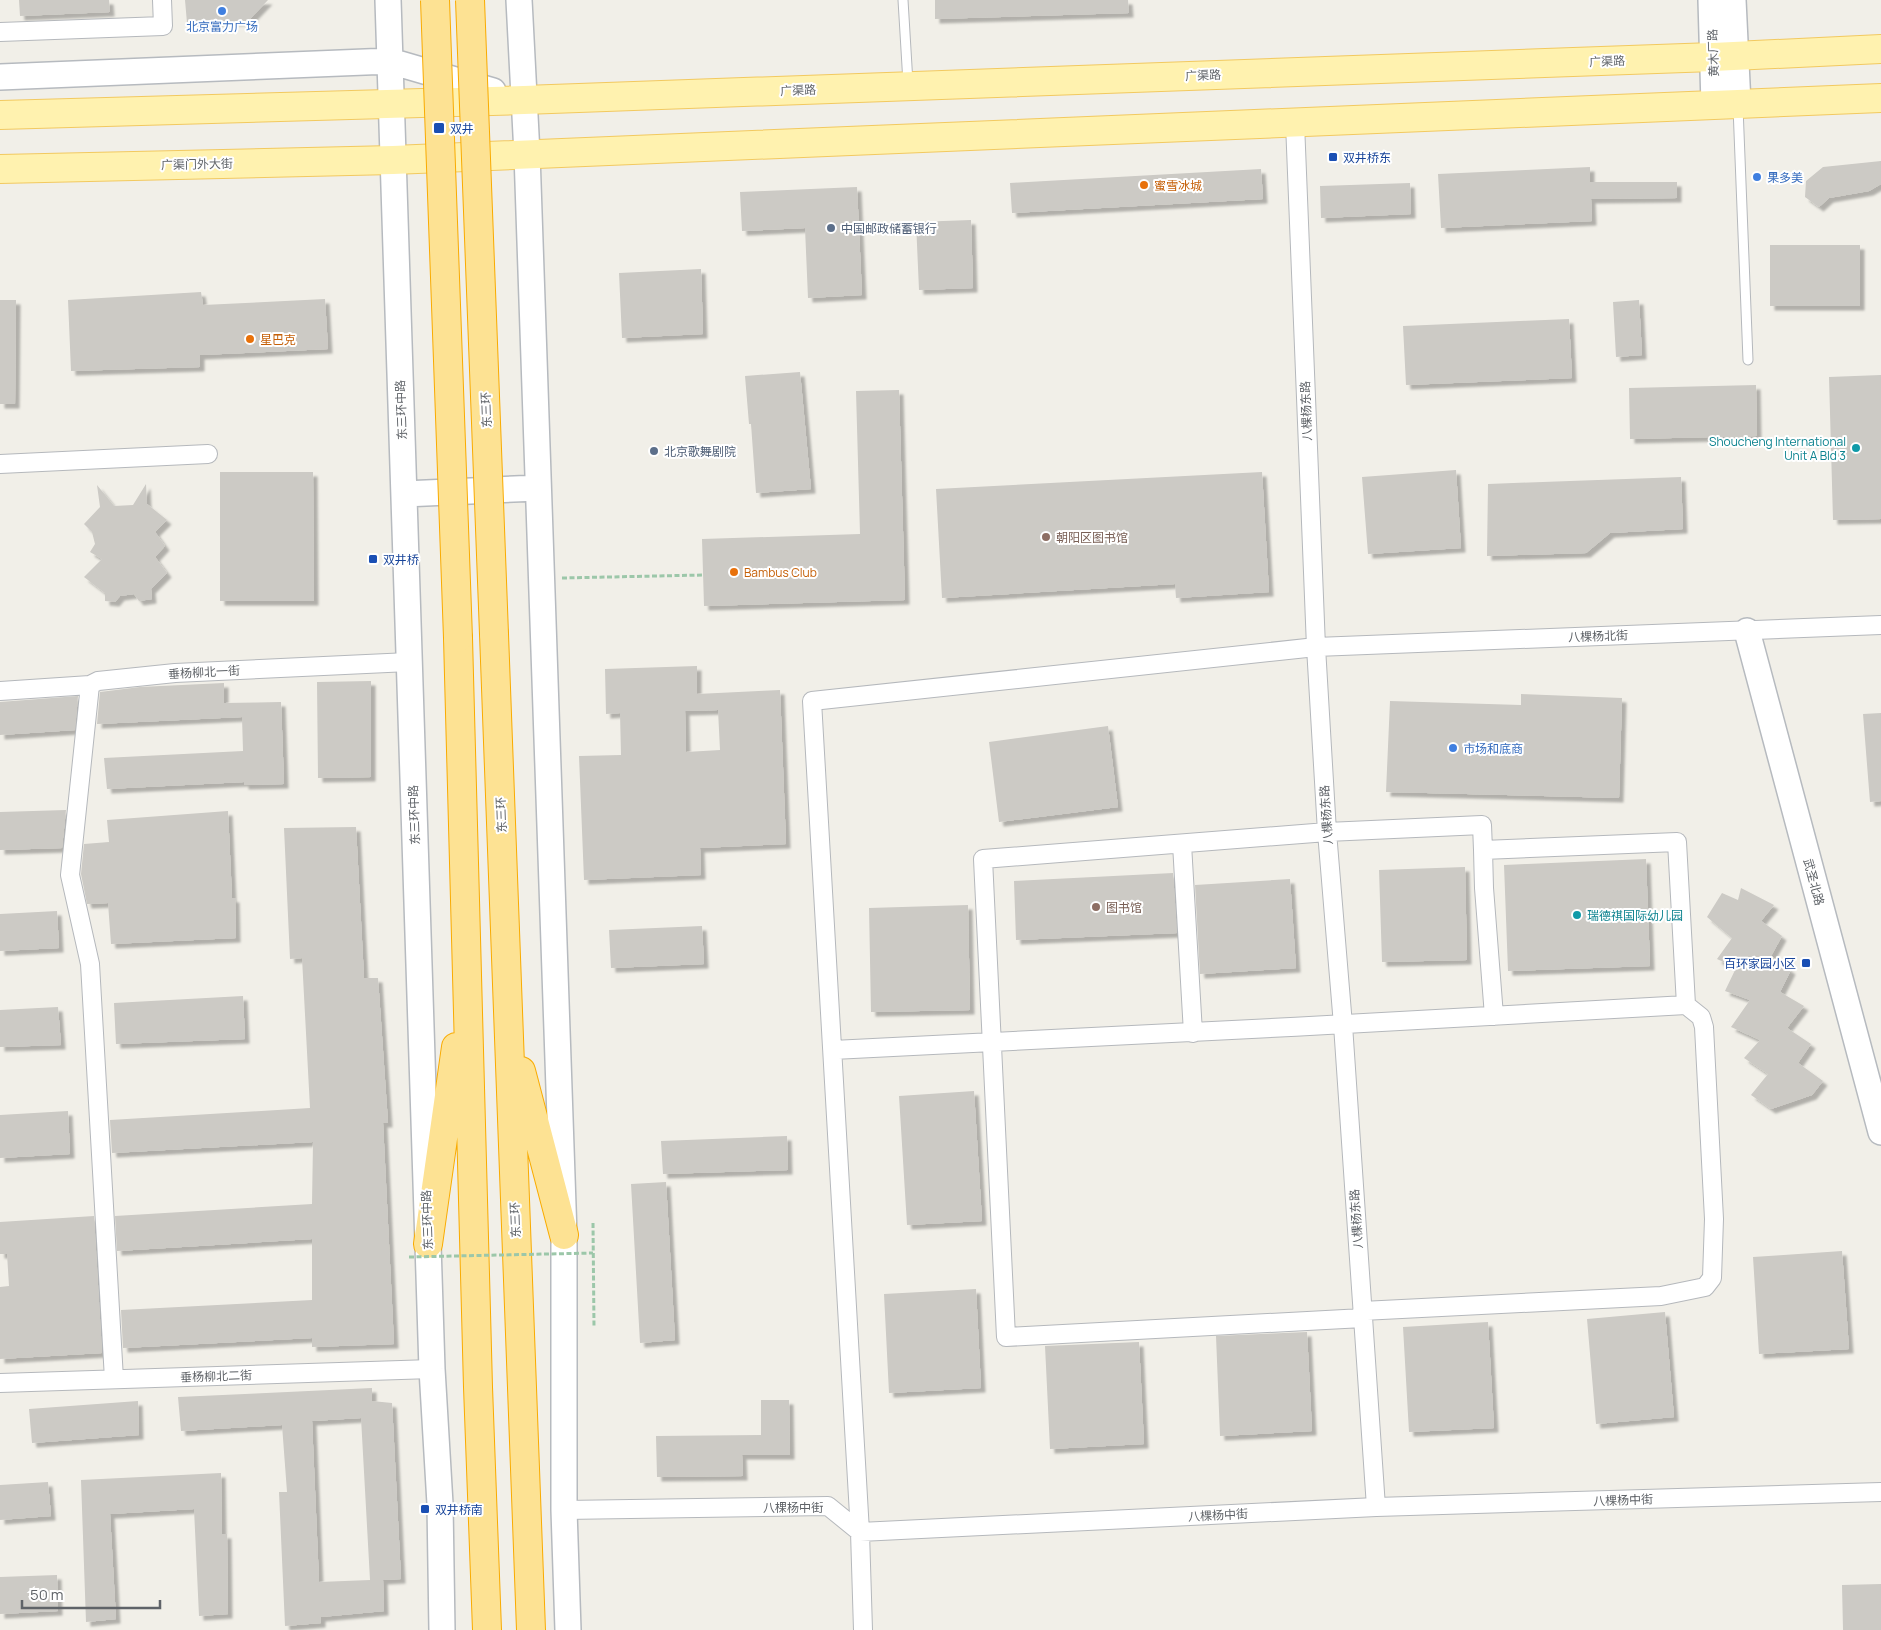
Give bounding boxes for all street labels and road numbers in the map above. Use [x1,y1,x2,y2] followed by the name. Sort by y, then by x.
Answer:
[1704,29,1722,77] street label: 黄木厂路
[1589,52,1625,70] street label: 广渠路
[1185,66,1221,84] street label: 广渠路
[780,81,816,99] street label: 广渠路
[161,155,233,173] street label: 广渠门外大街
[391,380,411,440] street label: 东三环中路
[1296,381,1316,441] street label: 八棵杨东路
[477,392,495,428] street label: 东三环
[1568,626,1628,646] street label: 八棵杨北街
[168,662,240,682] street label: 垂杨柳北一街
[1315,784,1337,846] street label: 八棵杨东路
[404,785,424,845] street label: 东三环中路
[492,797,510,833] street label: 东三环
[1800,857,1828,907] street label: 武圣北路
[1345,1188,1367,1250] street label: 八棵杨东路
[417,1190,437,1250] street label: 东三环中路
[506,1202,524,1238] street label: 东三环
[180,1366,252,1386] street label: 垂杨柳北二街
[1593,1490,1653,1510] street label: 八棵杨中街
[763,1499,823,1516] street label: 八棵杨中街
[1188,1505,1248,1525] street label: 八棵杨中街

